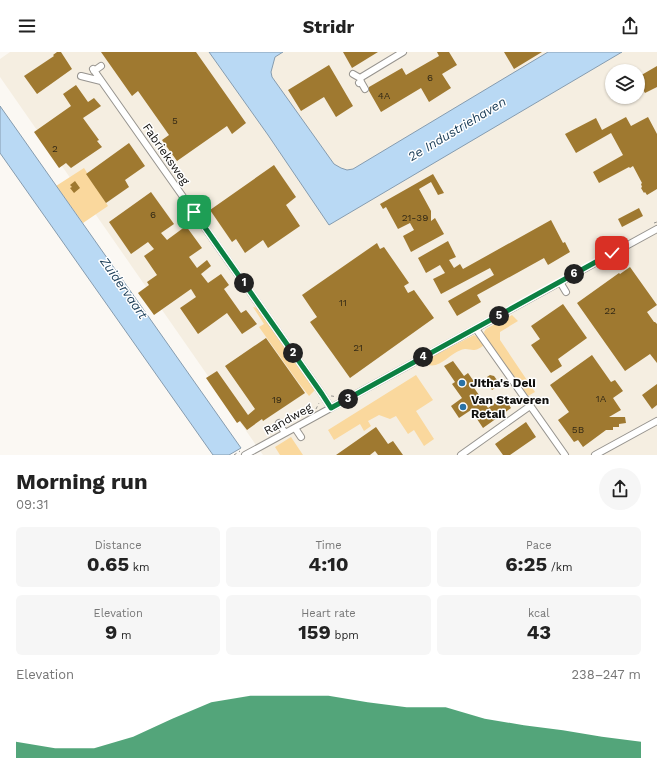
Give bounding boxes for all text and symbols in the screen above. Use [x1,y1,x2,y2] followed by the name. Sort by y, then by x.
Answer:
[16,15,38,37] icon: menu
[619,15,641,37] icon: share
[303,16,354,37] text: Stridr
[605,64,645,104] map controls
[605,64,645,104] button: layers
[427,72,433,83] house number: 6
[378,90,391,101] house number: 4A
[405,94,509,164] water label: 2e Industriehaven
[172,115,178,126] house number: 5
[140,121,193,188] street label: Fabrieksweg
[52,143,58,154] house number: 2
[177,195,211,229] pin
[183,201,205,223] icon: arrive
[150,209,156,220] house number: 6
[402,212,428,223] house number: 21-39
[595,236,629,270] pin
[601,242,623,264] icon: check
[97,254,151,322] water label: Zuidervaart
[564,264,584,284] pin: 6
[571,267,577,280] text: 6
[234,273,254,293] pin: 1
[242,276,246,289] text: 1
[339,297,347,308] house number: 11
[604,305,616,316] house number: 22
[489,306,509,326] pin: 5
[496,309,502,322] text: 5
[353,342,363,353] house number: 21
[283,343,303,363] pin: 2
[290,346,296,359] text: 2
[413,347,433,367] pin: 4
[419,350,427,363] text: 4
[470,376,536,390] place label: Jitha's Deli
[457,378,467,388] marker: Jitha's Deli
[338,389,358,409] pin: 3
[345,392,351,405] text: 3
[471,393,549,421] place label: Van Staveren Retail
[596,393,607,404] house number: 1A
[272,394,282,405] house number: 19
[261,400,315,438] street label: Randweg
[458,402,468,412] marker: Van Staveren Retail
[572,424,584,435] house number: 5B
[599,468,641,510] button: share
[16,469,148,494] text: Morning run
[16,497,49,512] text: 09:31
[95,539,142,552] text: Distance
[315,539,342,552] text: Time
[526,539,552,552] text: Pace
[87,552,129,576] text: 0.65
[308,552,349,576] text: 4:10
[505,552,547,576] text: 6:25
[129,561,150,574] text: km
[547,561,572,574] text: /km
[94,607,143,620] text: Elevation
[301,607,356,620] text: Heart rate
[528,607,550,620] text: kcal
[105,620,117,644] text: 9
[298,620,331,644] text: 159
[526,620,551,644] text: 43
[117,629,131,642] text: m
[331,629,359,642] text: bpm
[16,667,74,682] text: Elevation
[572,667,641,682] text: 238–247 m

